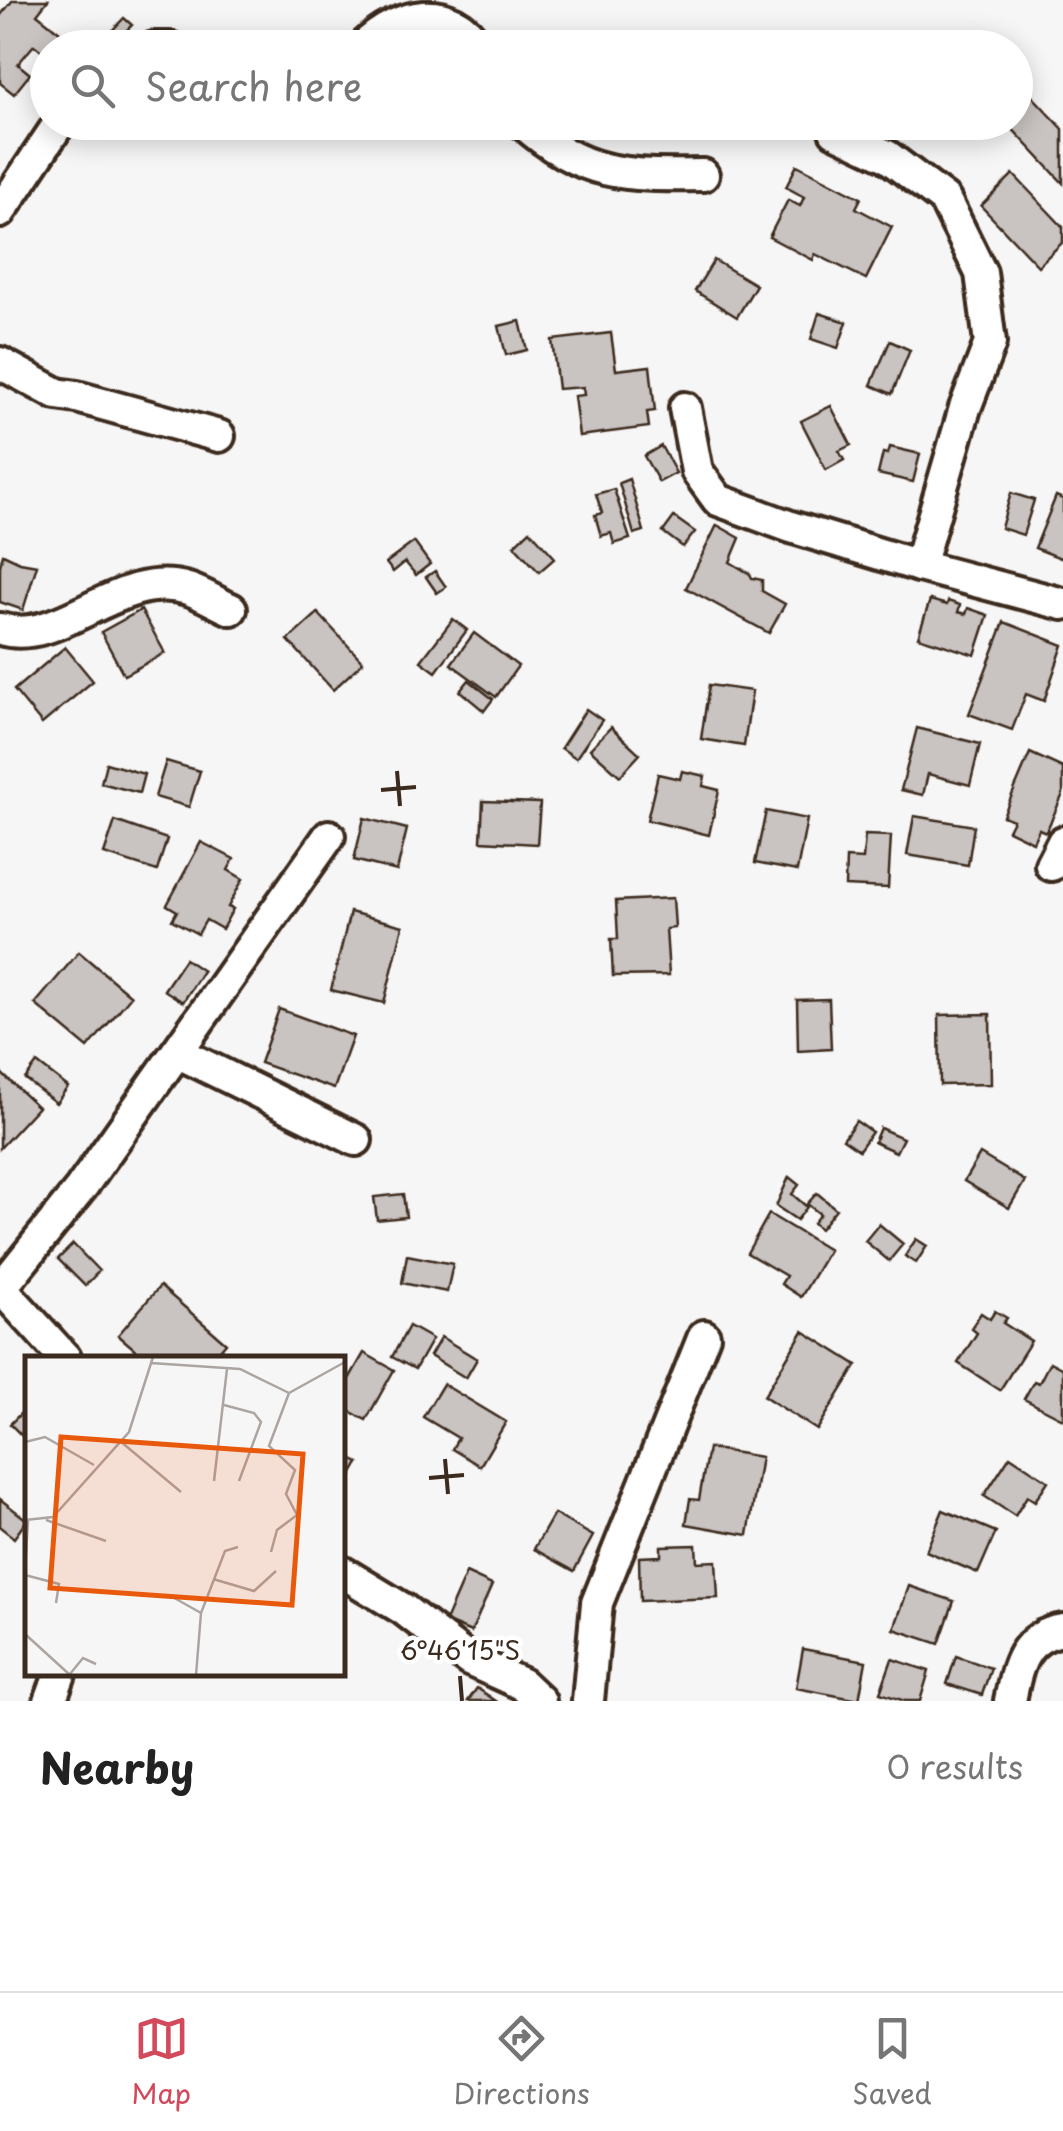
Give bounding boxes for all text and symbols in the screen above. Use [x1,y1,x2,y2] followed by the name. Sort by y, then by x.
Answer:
[30,30,1033,140] search box
[145,57,362,114] text: Search here
[65,58,120,113] icon: search
[25,1356,345,1676] inset map
[400,1631,520,1669] text: 6°46'15"S
[40,1735,194,1798] text: Nearby
[887,1742,1023,1790] text: 0 results
[131,2011,191,2114] tab: Map
[454,2011,590,2114] tab: Directions
[852,2011,932,2114] tab: Saved

